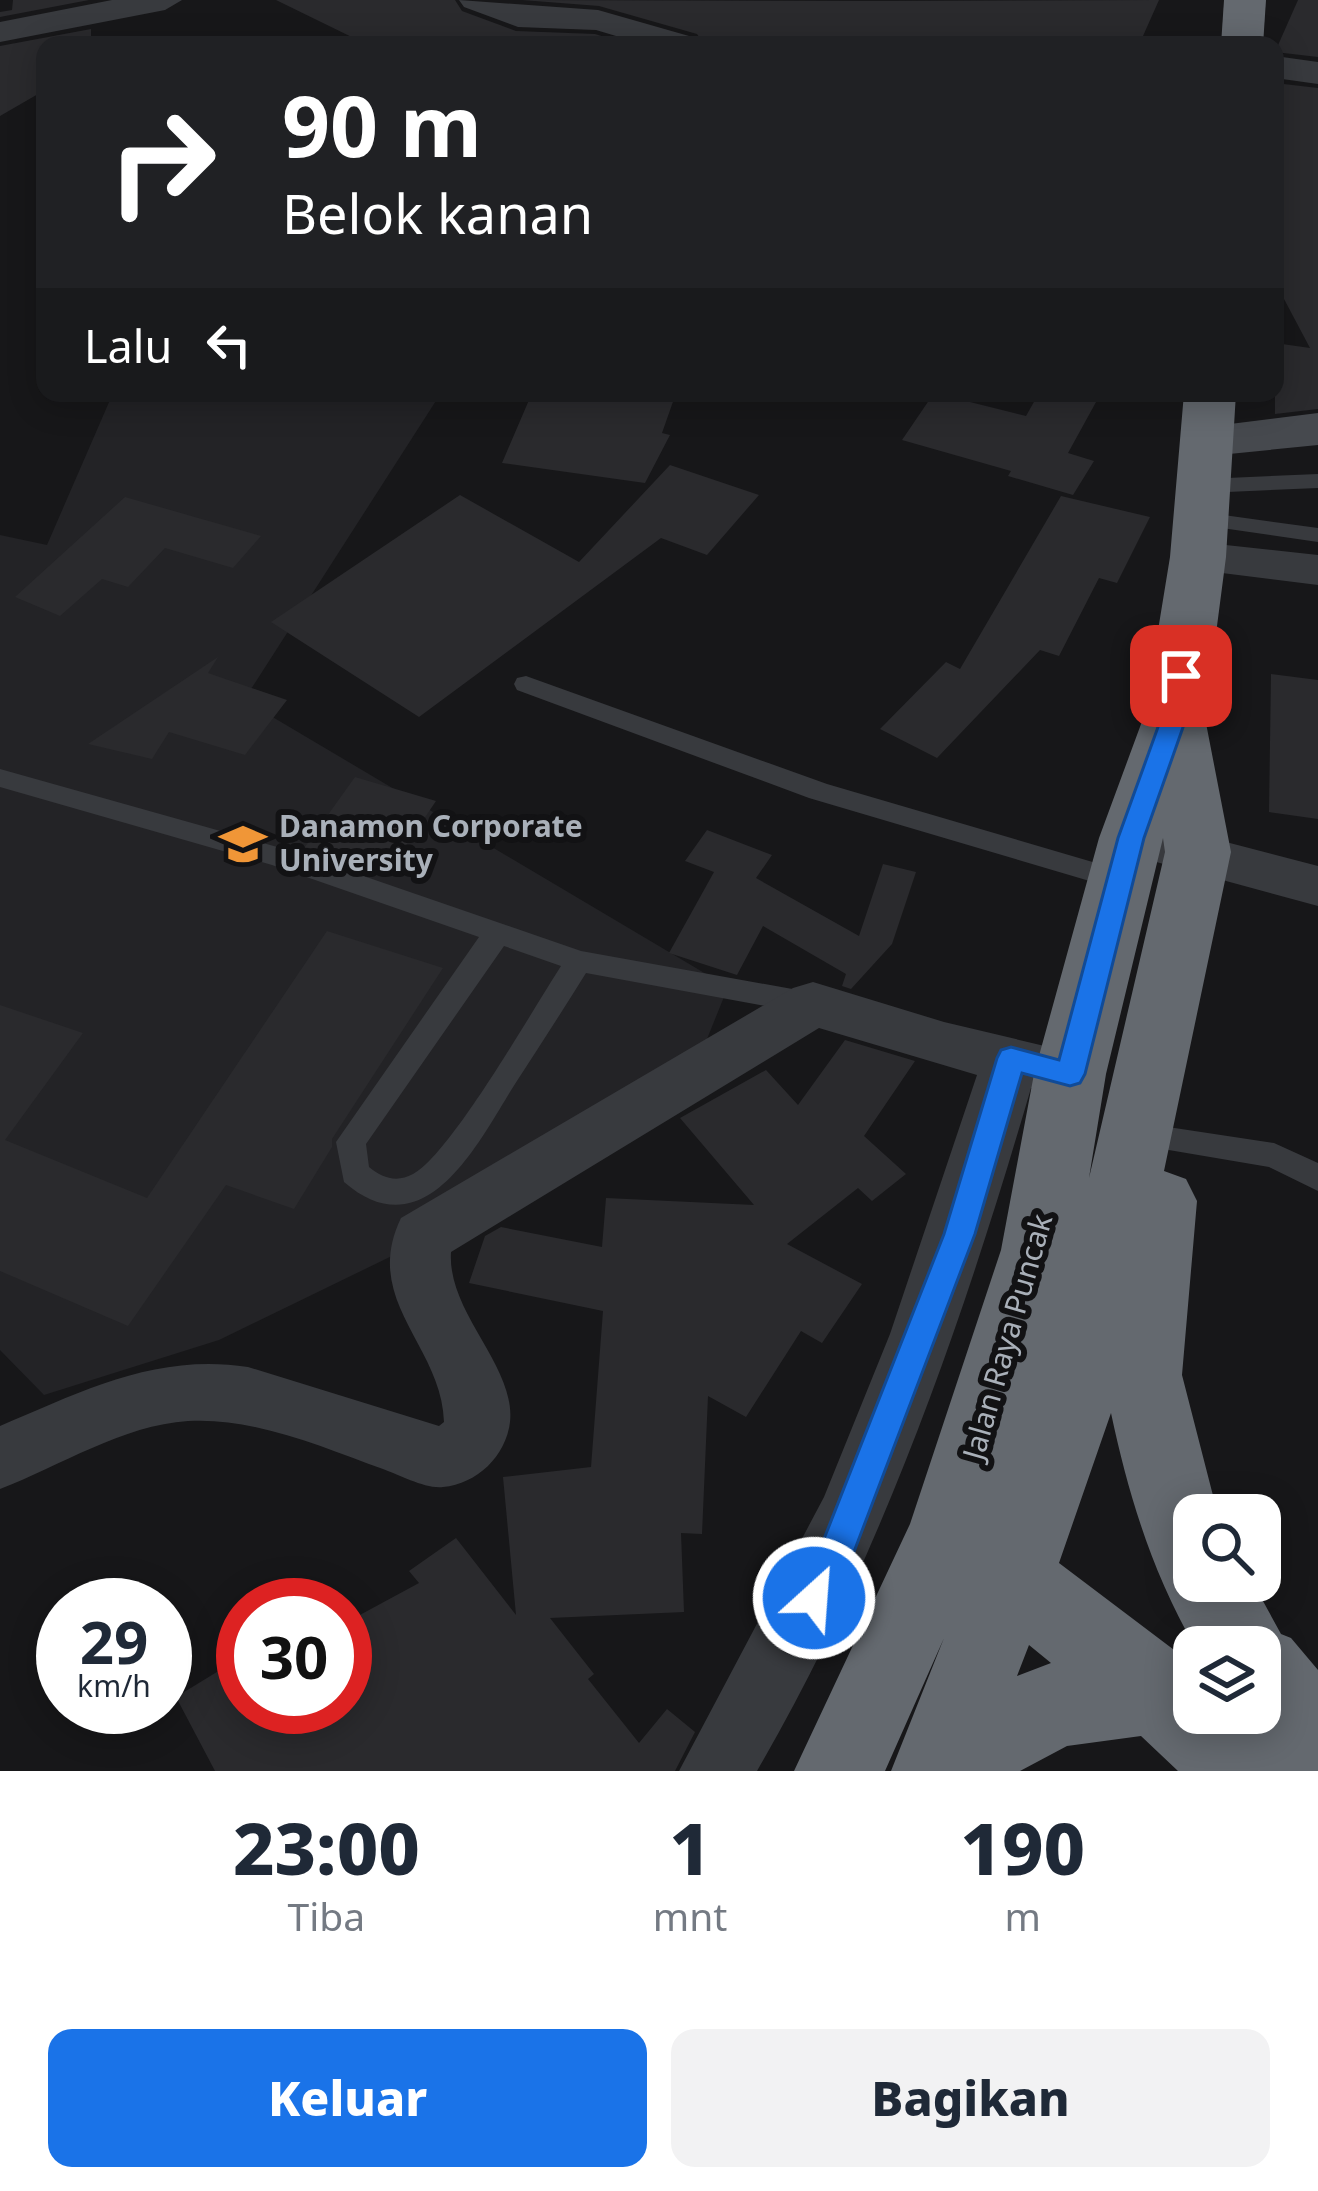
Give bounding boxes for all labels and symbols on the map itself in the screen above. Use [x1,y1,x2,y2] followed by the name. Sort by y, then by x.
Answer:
[1130,625,1232,727] pin
[279,805,583,880] place label: Danamon Corporate University
[218,819,268,869] school or university icon: Danamon Corporate University
[951,1209,1061,1467] street label: Jalan Raya Puncak
[751,1535,877,1661] position arrow
[216,1578,372,1734] speed limit sign: 30

